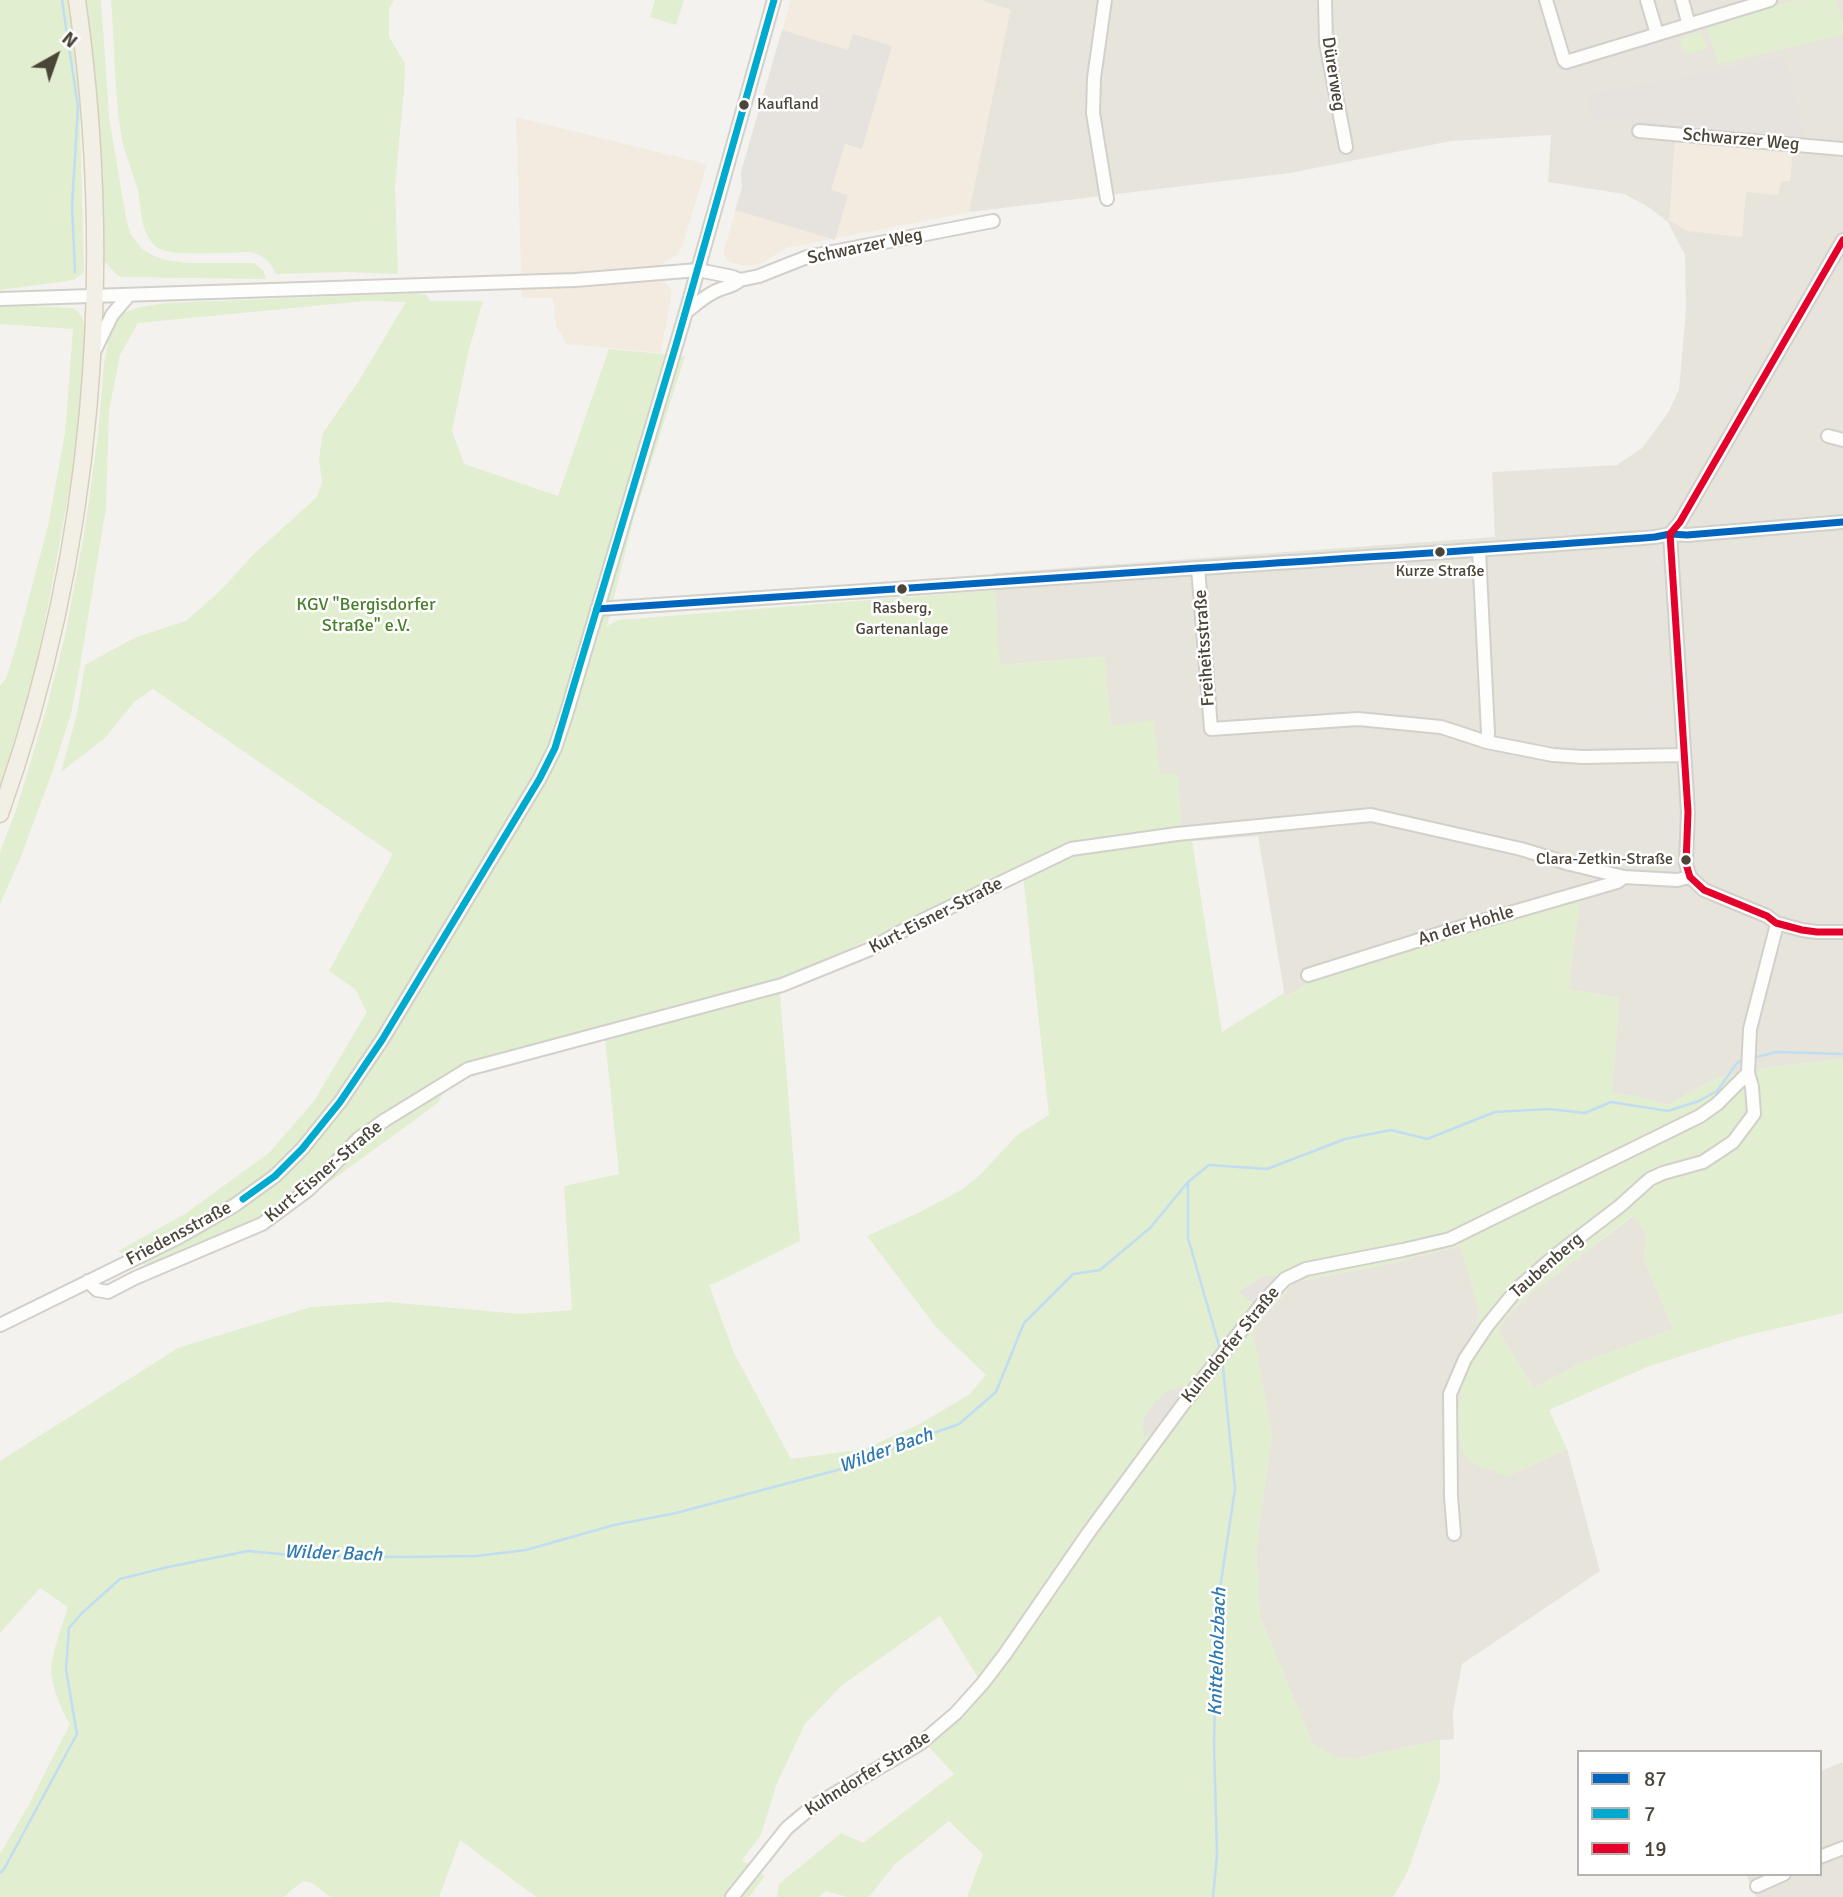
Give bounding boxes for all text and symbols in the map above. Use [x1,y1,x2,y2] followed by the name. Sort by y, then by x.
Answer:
[21,21,91,91] north arrow
[57,26,82,53] text: N
[1316,35,1350,113] street label: Dürerweg
[757,95,819,115] place label: Kaufland
[737,98,751,112] marker: Kaufland
[1682,124,1800,156] street label: Schwarzer Weg
[805,224,925,270] street label: Schwarzer Weg
[1433,545,1447,559] marker: Kurze Straße
[1396,562,1484,582] place label: Kurze Straße
[895,582,909,596] marker: Rasberg, Gartenanlage
[1190,589,1220,707] street label: Freiheitsstraße
[296,594,436,636] park label: KGV "Bergisdorfer Straße" e.V.
[856,599,948,637] place label: Rasberg, Gartenanlage
[1536,850,1673,870] place label: Clara-Zetkin-Straße
[1679,853,1693,867] marker: Clara-Zetkin-Straße
[866,873,1006,959] street label: Kurt-Eisner-Straße
[1415,901,1517,951] street label: An der Hohle
[261,1117,387,1227] street label: Kurt-Eisner-Straße
[123,1197,235,1271] street label: Friedensstraße
[1506,1229,1588,1303] street label: Taubenberg
[1177,1282,1285,1408] street label: Kuhndorfer Straße
[836,1424,936,1478] water label: Wilder Bach
[284,1541,382,1567] water label: Wilder Bach
[1204,1587,1232,1717] water label: Knittelholzbach
[801,1727,935,1821] street label: Kuhndorfer Straße
[1577,1750,1822,1876] legend
[1644,1766,1667,1792] text: 87
[1644,1801,1655,1827] text: 7
[1644,1836,1667,1862] text: 19

